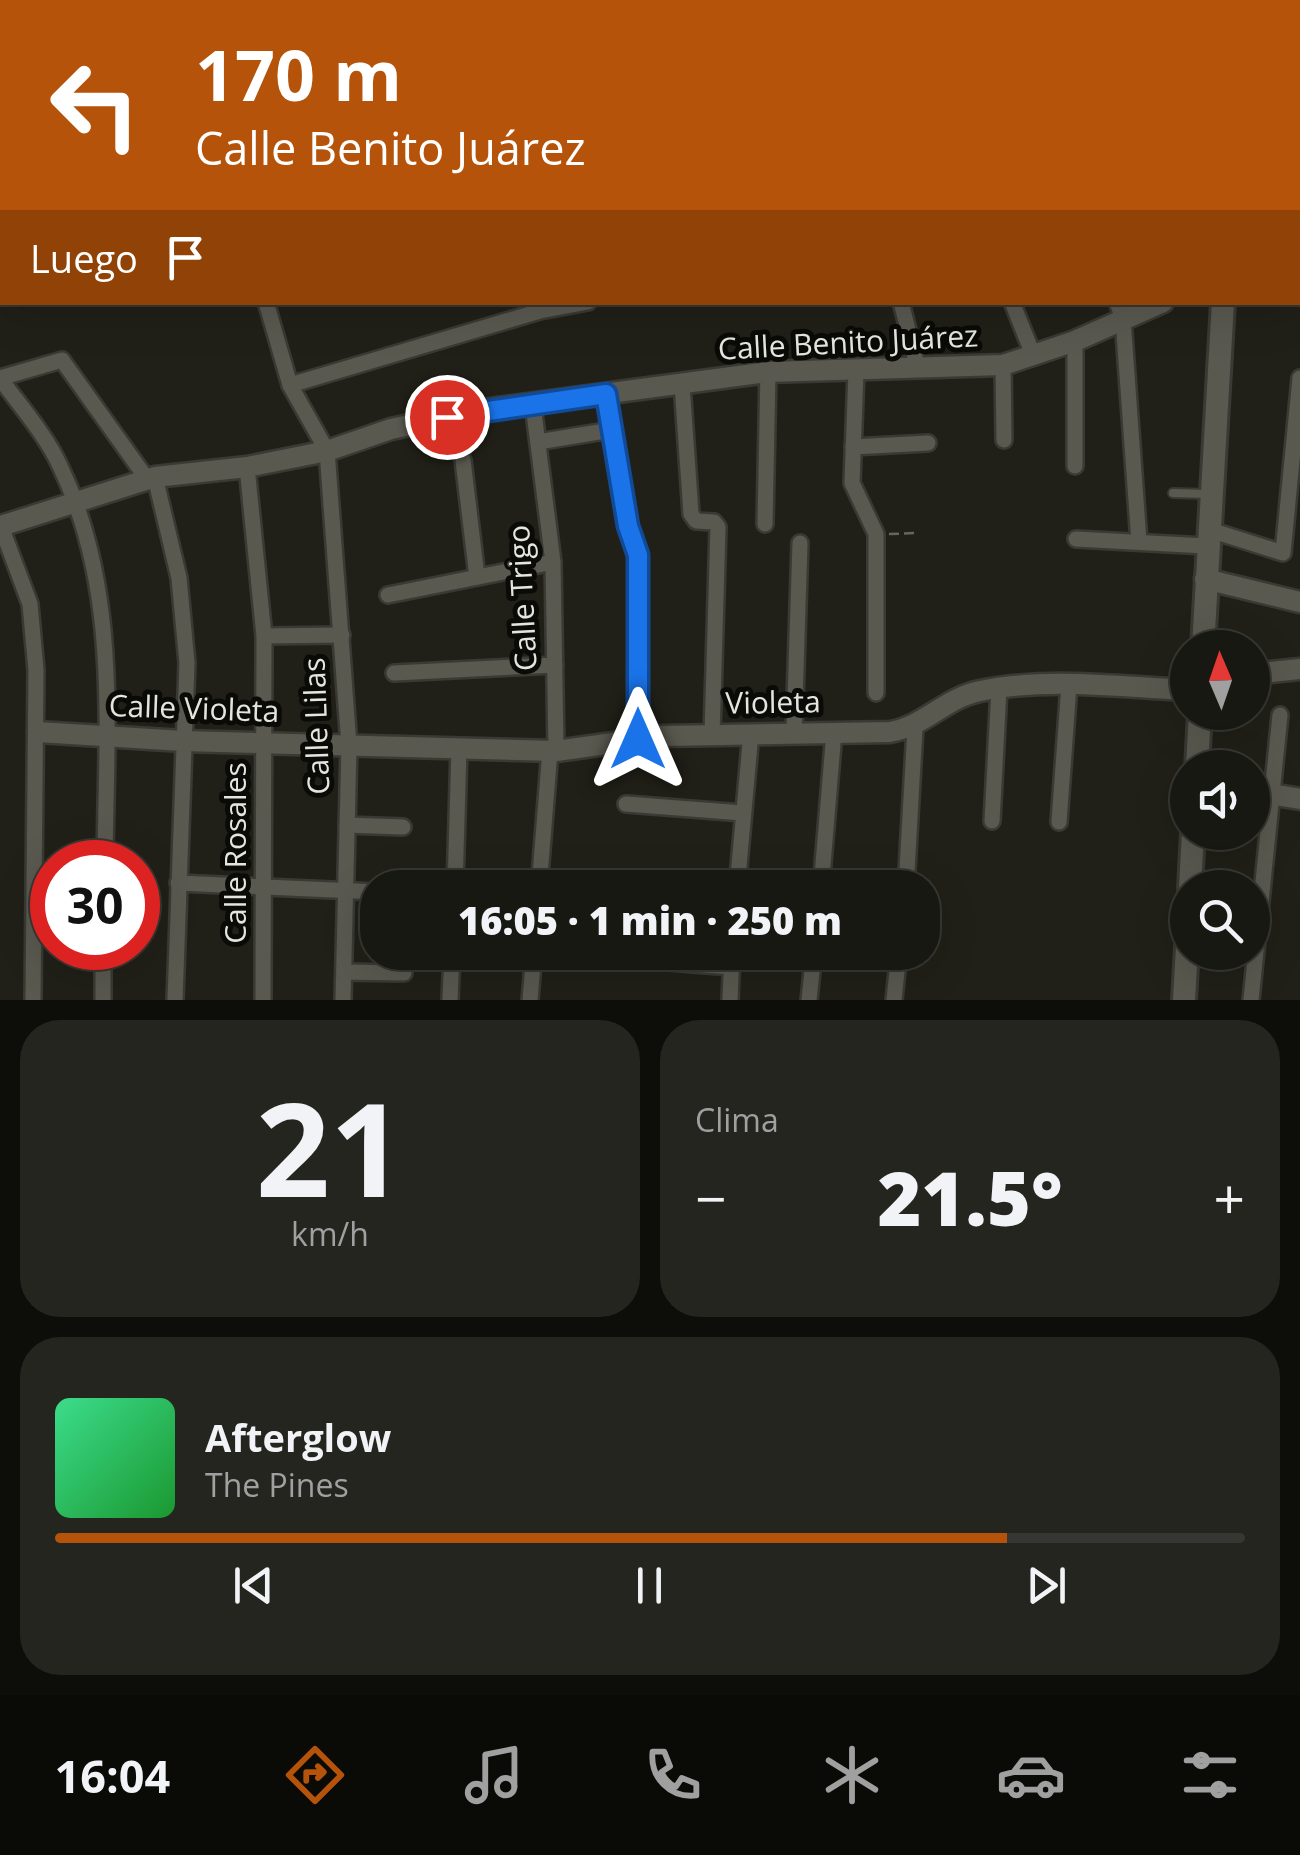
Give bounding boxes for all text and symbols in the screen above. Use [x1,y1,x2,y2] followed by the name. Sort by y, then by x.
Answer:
[195,26,402,122] text: 170 m
[30,40,160,170] icon: left
[195,117,586,178] text: Calle Benito Juárez
[158,230,213,285] icon: arrive
[30,232,138,284] text: Luego
[717,314,979,369] street label: Calle Benito Juárez
[405,375,490,460] pin
[420,390,475,445] icon: arrive
[497,524,546,672] street label: Calle Trigo
[1170,630,1270,730] north arrow
[1170,630,1270,970] map controls
[293,657,338,795] street label: Calle Lilas
[725,680,821,723] street label: Violeta
[108,684,280,731] street label: Calle Violeta
[586,687,690,791] position arrow
[1170,750,1270,850] button: sound
[214,762,255,944] street label: Calle Rosales
[30,840,160,970] speed limit sign: 30
[1170,870,1270,970] button: search
[458,894,842,946] text: 16:05 · 1 min · 250 m
[256,1058,404,1235] text: 21
[695,1098,779,1141] text: Clima
[877,1146,1063,1248] text: 21.5°
[695,1160,726,1235] text: −
[1214,1160,1245,1235] text: +
[291,1212,369,1255] text: km/h
[205,1411,391,1463] text: Afterglow
[205,1463,349,1506] text: The Pines
[226,1558,281,1613] icon: previous
[622,1558,677,1613] icon: pause
[1019,1558,1074,1613] icon: next
[280,1740,350,1810] icon: directions
[459,1740,529,1810] icon: music
[638,1740,708,1810] icon: phone
[817,1740,887,1810] icon: climate
[996,1740,1066,1810] icon: car
[1175,1740,1245,1810] icon: filters
[55,1745,170,1806] text: 16:04

